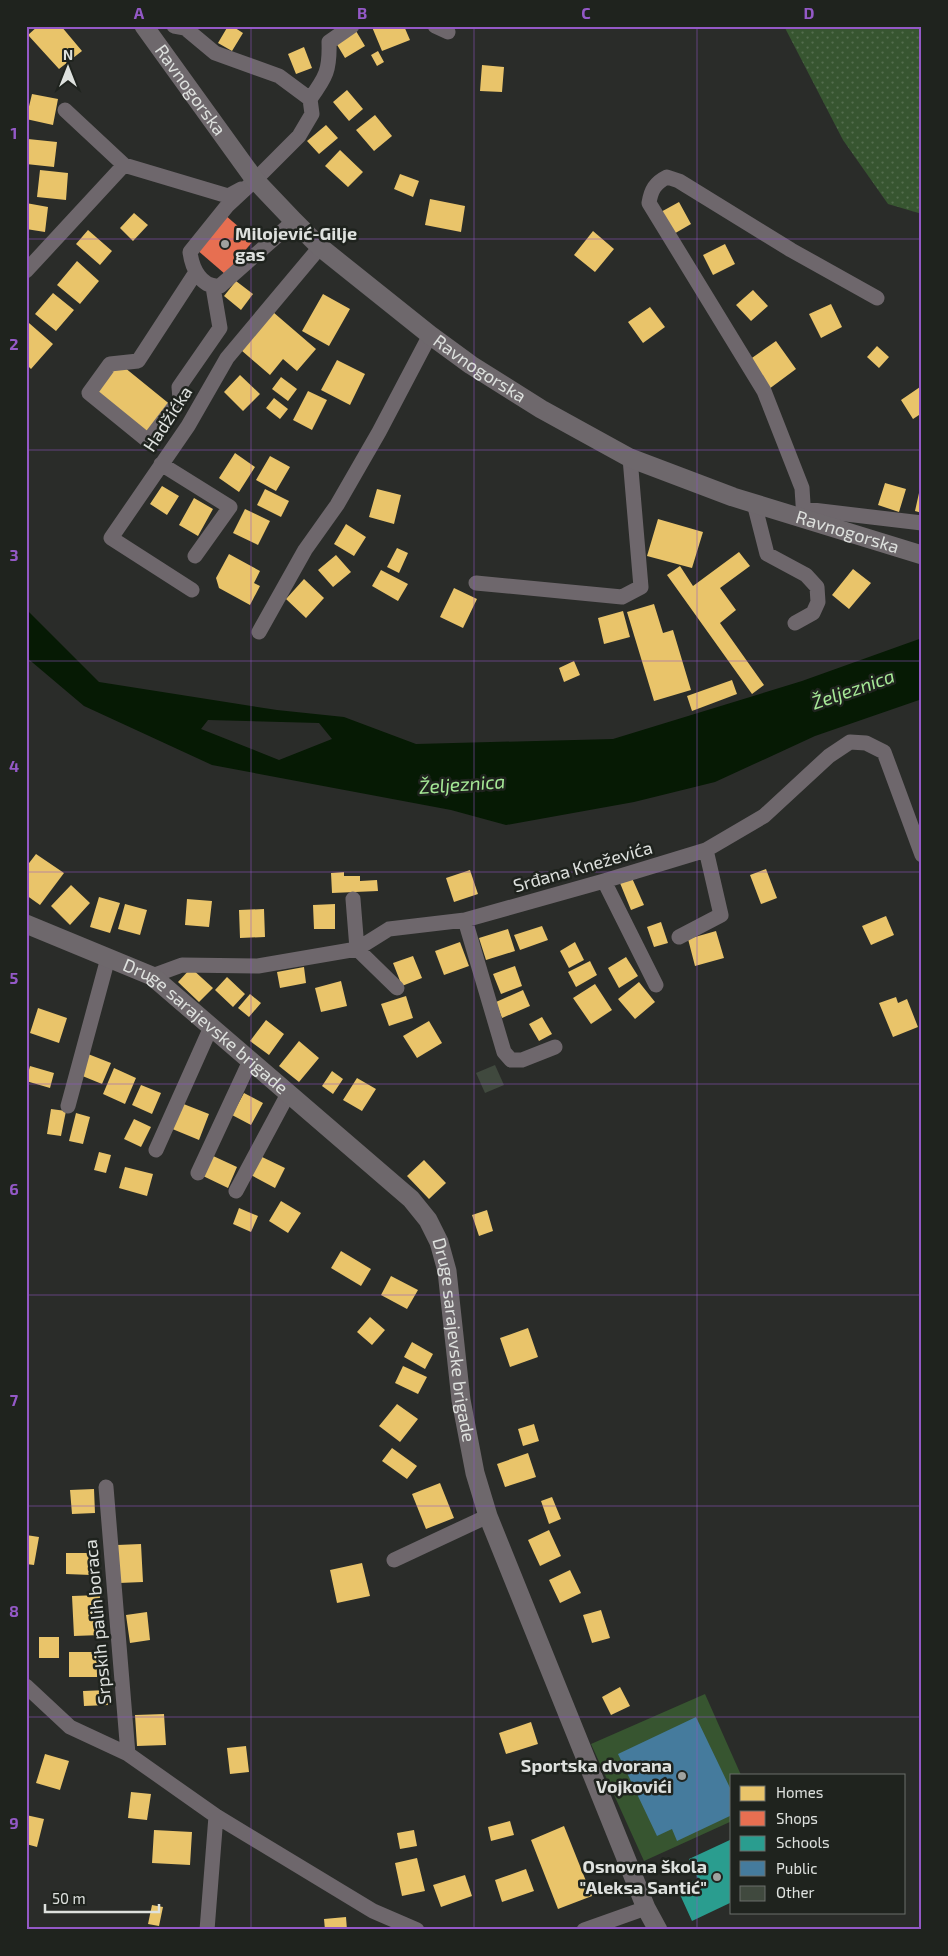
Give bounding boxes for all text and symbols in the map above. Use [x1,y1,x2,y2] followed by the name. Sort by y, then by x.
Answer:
[134,3,145,22] text: A
[357,3,367,22] text: B
[581,3,591,22] text: C
[804,3,815,22] text: D
[151,40,231,139] street label: Ravnogorska
[42,42,92,92] north arrow
[63,46,73,63] text: N
[11,123,17,142] text: 1
[235,222,357,265] place label: Milojević-Gilje gas
[219,238,231,250] marker: Milojević-Gilje gas
[429,329,530,407] street label: Ravnogorska
[9,334,19,353] text: 2
[138,382,196,455] street label: Hadžićka
[793,505,902,557] street label: Ravnogorska
[9,545,19,564] text: 3
[808,664,897,713] water label: Željeznica
[9,756,19,775] text: 4
[418,769,506,798] water label: Željeznica
[511,836,655,896] street label: Srđana Kneževića
[120,953,293,1098] street label: Druge sarajevske brigade
[10,968,19,987] text: 5
[9,1179,19,1198] text: 6
[428,1235,481,1444] street label: Druge sarajevske brigade
[10,1390,19,1409] text: 7
[79,1539,115,1706] street label: Srpskih palih boraca
[9,1601,19,1620] text: 8
[521,1754,672,1797] place label: Sportska dvorana Vojkovići
[676,1770,688,1782] marker: Sportska dvorana Vojkovići
[730,1774,906,1914] legend
[776,1783,823,1801] text: Homes
[776,1809,818,1827] text: Shops
[9,1813,19,1832] text: 9
[776,1833,830,1851] text: Schools
[580,1855,707,1898] place label: Osnovna škola "Aleksa Santić"
[776,1859,817,1877] text: Public
[711,1871,723,1883] marker: Osnovna škola "Aleksa Santić"
[45,1881,159,1913] scale bar
[776,1883,815,1901] text: Other
[52,1889,86,1907] text: 50 m

